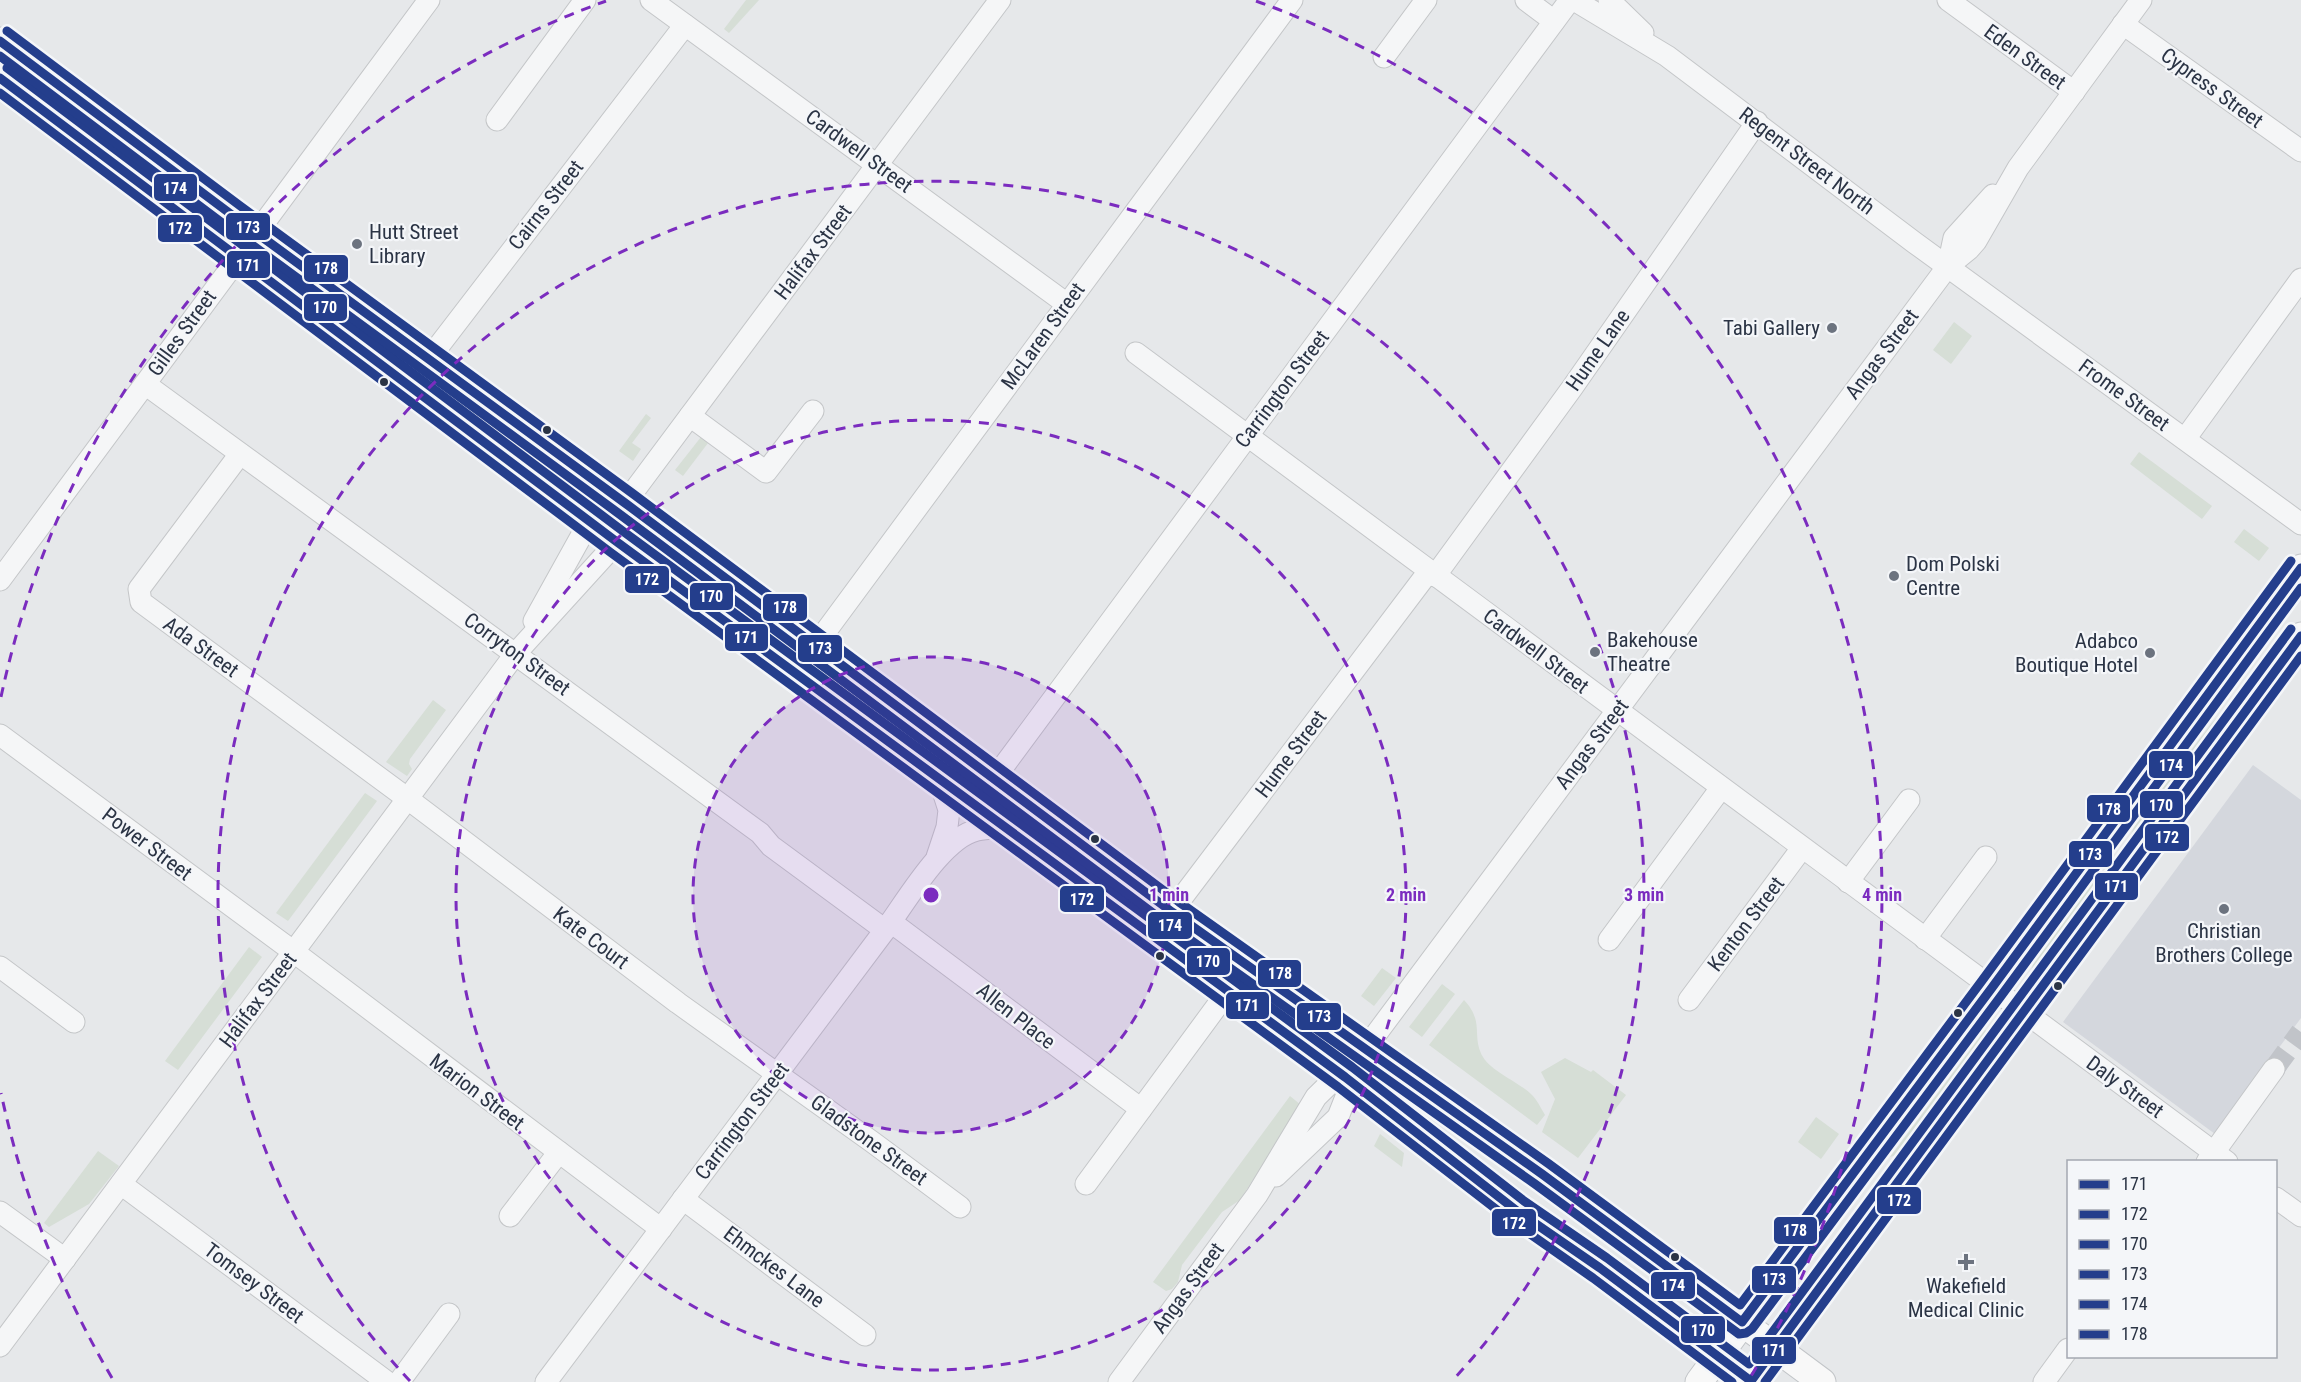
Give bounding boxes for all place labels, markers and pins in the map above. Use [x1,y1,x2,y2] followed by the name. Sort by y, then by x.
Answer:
[369,220,459,268] place label: Hutt Street Library
[350,237,364,251] marker: Hutt Street Library
[1723,316,1820,340] place label: Tabi Gallery
[1825,321,1839,335] marker: Tabi Gallery
[378,376,390,388] unlabelled marker
[541,424,553,436] unlabelled marker
[1906,552,2000,600] place label: Dom Polski Centre
[1887,569,1901,583] marker: Dom Polski Centre
[1607,628,1698,676] place label: Bakehouse Theatre
[2015,629,2138,677] place label: Adabco Boutique Hotel
[1588,645,1602,659] marker: Bakehouse Theatre
[2143,646,2157,660] marker: Adabco Boutique Hotel
[1089,833,1101,845] unlabelled marker
[921,885,941,905] centre of rings
[2217,902,2231,916] marker: Christian Brothers College
[2155,919,2293,967] place label: Christian Brothers College
[1154,950,1166,962] unlabelled marker
[2052,980,2064,992] unlabelled marker
[1952,1007,1964,1019] unlabelled marker
[1669,1251,1681,1263] unlabelled marker
[1957,1253,1975,1271] marker: Wakefield Medical Clinic
[1908,1274,2024,1322] place label: Wakefield Medical Clinic

